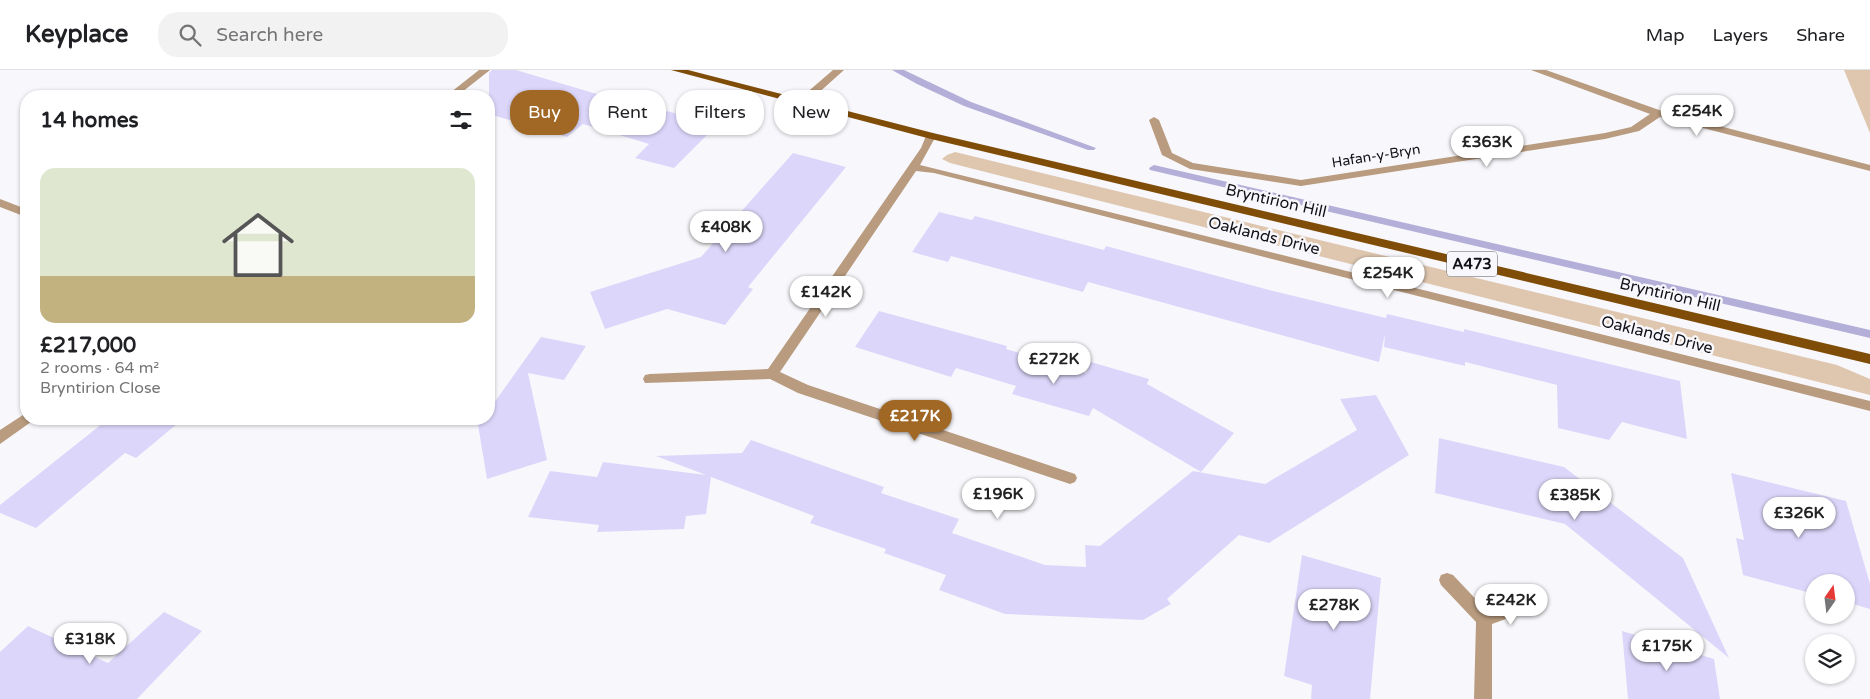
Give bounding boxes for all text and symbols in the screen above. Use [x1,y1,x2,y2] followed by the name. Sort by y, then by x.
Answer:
[158,12,508,57] search box
[25,20,128,49] text: Keyplace
[176,21,204,49] icon: search
[216,24,323,46] text: Search here
[1646,24,1685,46] text: Map
[1713,24,1768,46] text: Layers
[1796,24,1845,46] text: Share
[510,90,579,135] chip: Buy
[589,90,666,135] chip: Rent
[676,90,764,135] chip: Filters
[774,90,848,135] chip: New
[1662,94,1732,137] pin: £254K
[1672,101,1722,121] text: £254K
[447,106,475,134] icon: filters
[40,108,139,133] text: 14 homes
[1452,126,1522,168] pin: £363K
[1462,132,1512,152] text: £363K
[1330,141,1422,171] street label: Hafan-y-Bryn
[1224,180,1328,222] street label: Bryntirion Hill
[213,200,303,290] icon: home
[691,210,761,253] pin: £408K
[1206,212,1322,260] street label: Oaklands Drive
[701,217,751,237] text: £408K
[1447,252,1497,276] road number: A473
[1353,256,1423,299] pin: £254K
[1363,263,1413,283] text: £254K
[1618,274,1722,316] street label: Bryntirion Hill
[791,276,861,318] pin: £142K
[801,282,851,302] text: £142K
[1599,311,1715,359] street label: Oaklands Drive
[40,333,136,358] text: £217,000
[1019,342,1089,385] pin: £272K
[1029,349,1079,369] text: £272K
[40,358,159,378] text: 2 rooms · 64 m²
[40,378,161,398] text: Bryntirion Close
[880,400,950,442] pin: £217K
[890,406,940,426] text: £217K
[963,478,1033,520] pin: £196K
[1540,478,1610,521] pin: £385K
[973,484,1023,504] text: £196K
[1550,485,1600,505] text: £385K
[1764,496,1834,539] pin: £326K
[1774,503,1824,523] text: £326K
[1805,574,1855,624] north arrow
[1805,574,1855,684] map controls
[1476,584,1546,626] pin: £242K
[1299,588,1369,631] pin: £278K
[1486,590,1536,610] text: £242K
[1309,595,1359,615] text: £278K
[55,622,125,665] pin: £318K
[65,629,115,649] text: £318K
[1632,630,1702,672] pin: £175K
[1805,634,1855,684] button: layers
[1642,636,1692,656] text: £175K

